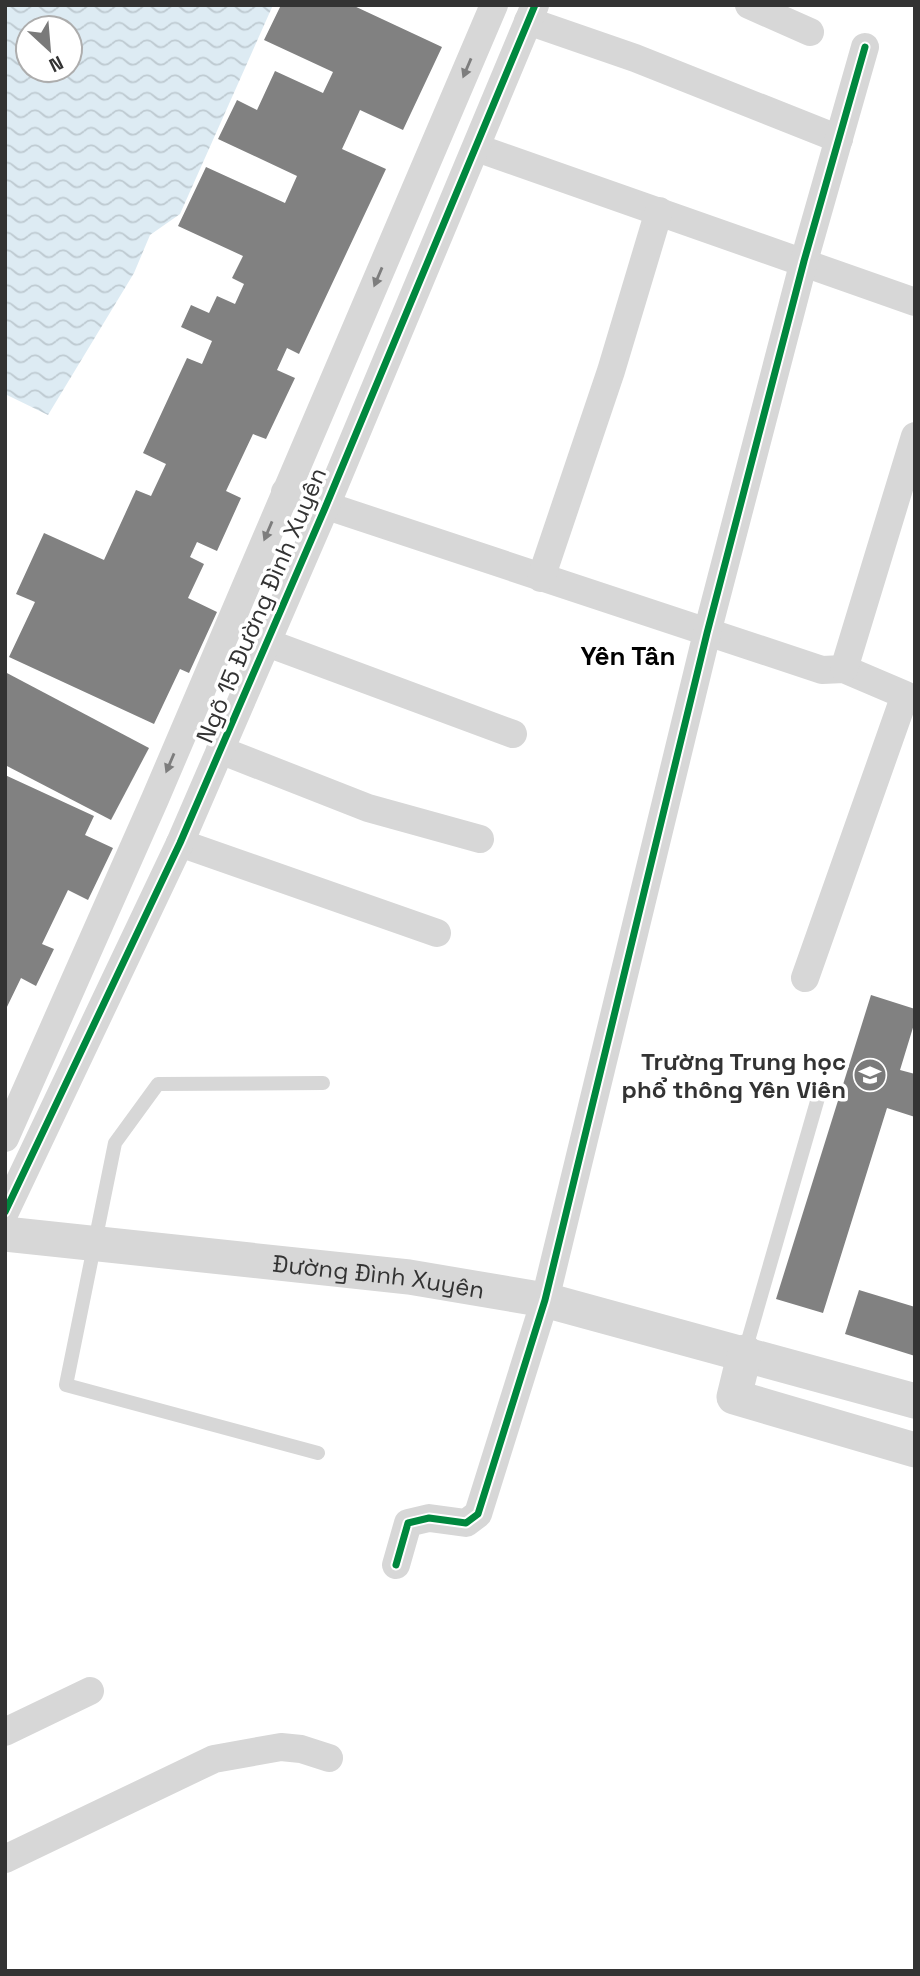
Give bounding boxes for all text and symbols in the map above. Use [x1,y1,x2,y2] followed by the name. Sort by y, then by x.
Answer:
[14,14,84,84] north arrow
[45,50,67,78] text: N
[461,58,473,78] one-way arrow
[372,267,383,288] one-way arrow
[189,463,333,747] street label: Ngõ 15 Đường Đình Xuyên
[263,521,274,542] one-way arrow
[581,639,675,673] district label: Yên Tân
[164,753,175,774] one-way arrow
[622,1046,846,1105] place label: Trường Trung học phổ thông Yên Viên
[851,1056,889,1094] school or university icon: Trường Trung học phổ thông Yên Viên
[271,1247,487,1305] street label: Đường Đình Xuyên

